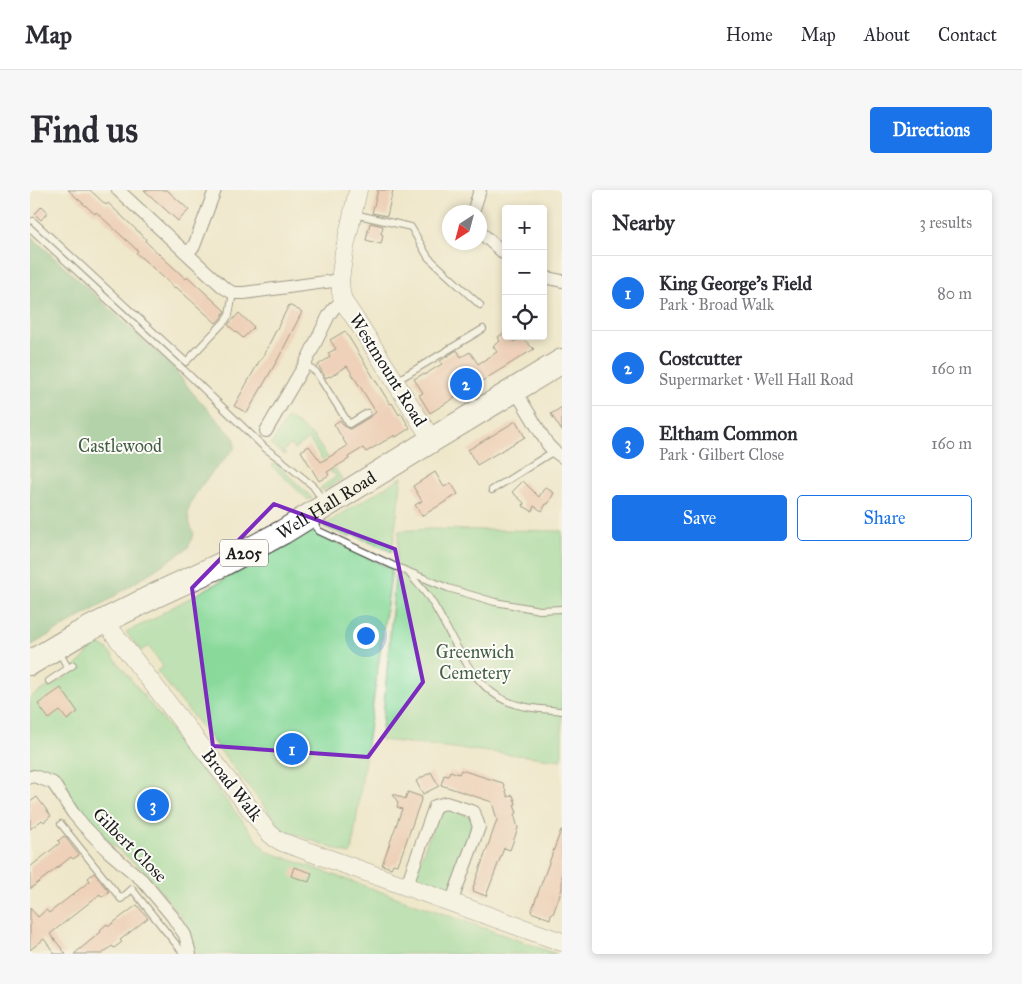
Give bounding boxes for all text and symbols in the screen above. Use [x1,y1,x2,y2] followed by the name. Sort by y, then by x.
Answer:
[25,20,72,50] text: Map
[726,24,773,46] text: Home
[801,24,836,46] text: Map
[864,24,910,46] text: About
[938,24,997,46] text: Contact
[870,107,992,153] button: Directions
[30,109,138,152] text: Find us
[442,205,487,250] north arrow
[502,205,547,340] map controls
[502,205,547,250] button: +
[612,210,675,236] text: Nearby
[919,213,972,232] text: 3 results
[502,250,547,295] button: −
[659,272,812,295] text: King George's Field
[625,284,631,303] text: 1
[937,284,972,303] text: 80 m
[502,295,547,340] button: locate
[659,295,774,314] text: Park · Broad Walk
[345,310,431,430] street label: Westmount Road
[659,347,742,370] text: Costcutter
[624,359,632,378] text: 2
[931,359,972,378] text: 160 m
[450,365,482,403] pin: 2
[659,370,854,389] text: Supermarket · Well Hall Road
[659,422,798,445] text: Eltham Common
[625,434,631,453] text: 3
[931,434,972,453] text: 160 m
[78,435,162,457] park label: Castlewood
[659,445,784,464] text: Park · Gilbert Close
[273,466,380,544] street label: Well Hall Road
[612,495,787,541] button: Save
[797,495,972,541] button: Share
[220,539,268,566] road number: A205
[353,623,379,649] your location
[436,641,514,684] park label: Greenwich Cemetery
[276,730,308,768] pin: 1
[197,745,267,826] street label: Broad Walk
[137,786,169,824] pin: 3
[88,803,172,887] street label: Gilbert Close

